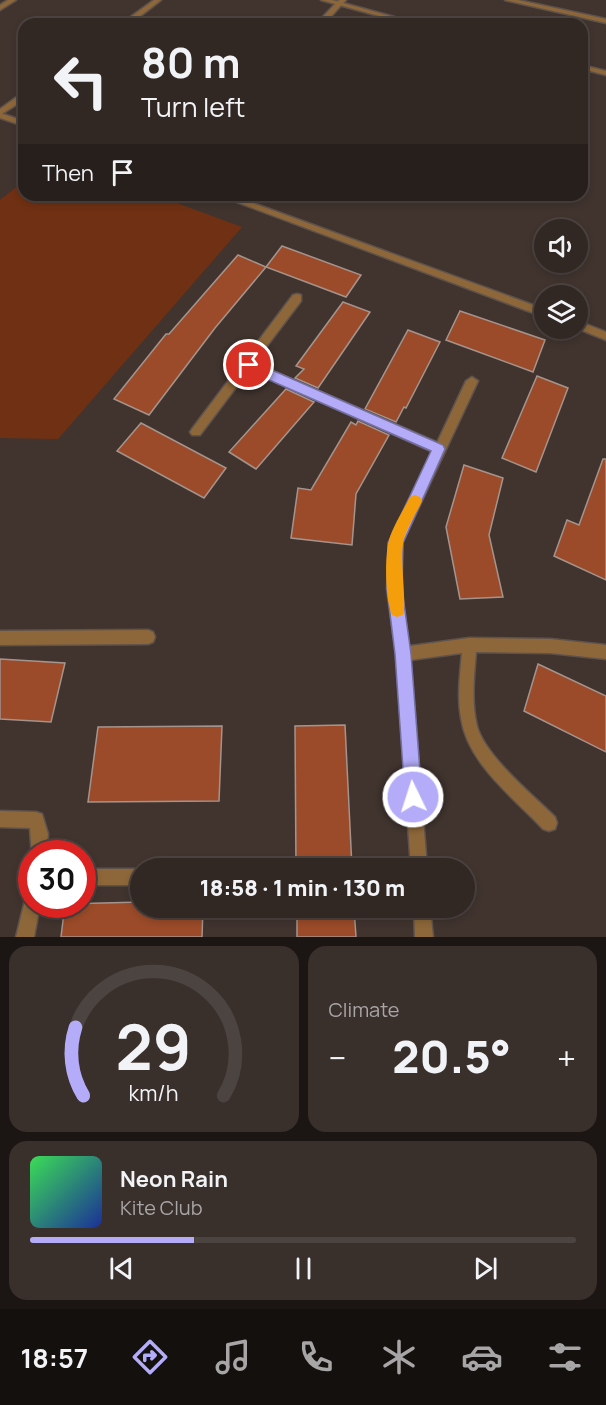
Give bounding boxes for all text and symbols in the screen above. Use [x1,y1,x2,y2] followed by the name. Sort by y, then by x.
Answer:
[141,33,241,91] text: 80 m
[42,42,120,120] icon: left
[141,88,245,125] text: Turn left
[106,156,139,189] icon: arrive
[42,158,94,188] text: Then
[534,219,588,339] map controls
[534,219,588,273] button: sound
[534,285,588,339] button: layers
[223,339,274,390] pin
[232,348,265,381] icon: arrive
[381,765,445,829] position arrow
[18,840,96,918] speed limit sign: 30
[200,873,405,903] text: 18:58 · 1 min · 130 m
[329,996,400,1023] text: Climate
[116,1003,192,1089] text: 29
[392,1025,511,1087] text: 20.5°
[329,1035,346,1080] text: −
[557,1035,576,1080] text: +
[129,1078,179,1107] text: km/h
[120,1164,228,1194] text: Neon Rain
[120,1194,203,1221] text: Kite Club
[105,1252,138,1285] icon: previous
[287,1252,320,1285] icon: pause
[469,1252,502,1285] icon: next
[129,1336,171,1378] icon: directions
[212,1336,254,1378] icon: music
[295,1336,337,1378] icon: phone
[378,1336,420,1378] icon: climate
[461,1336,503,1378] icon: car
[544,1336,586,1378] icon: filters
[20,1339,88,1376] text: 18:57

